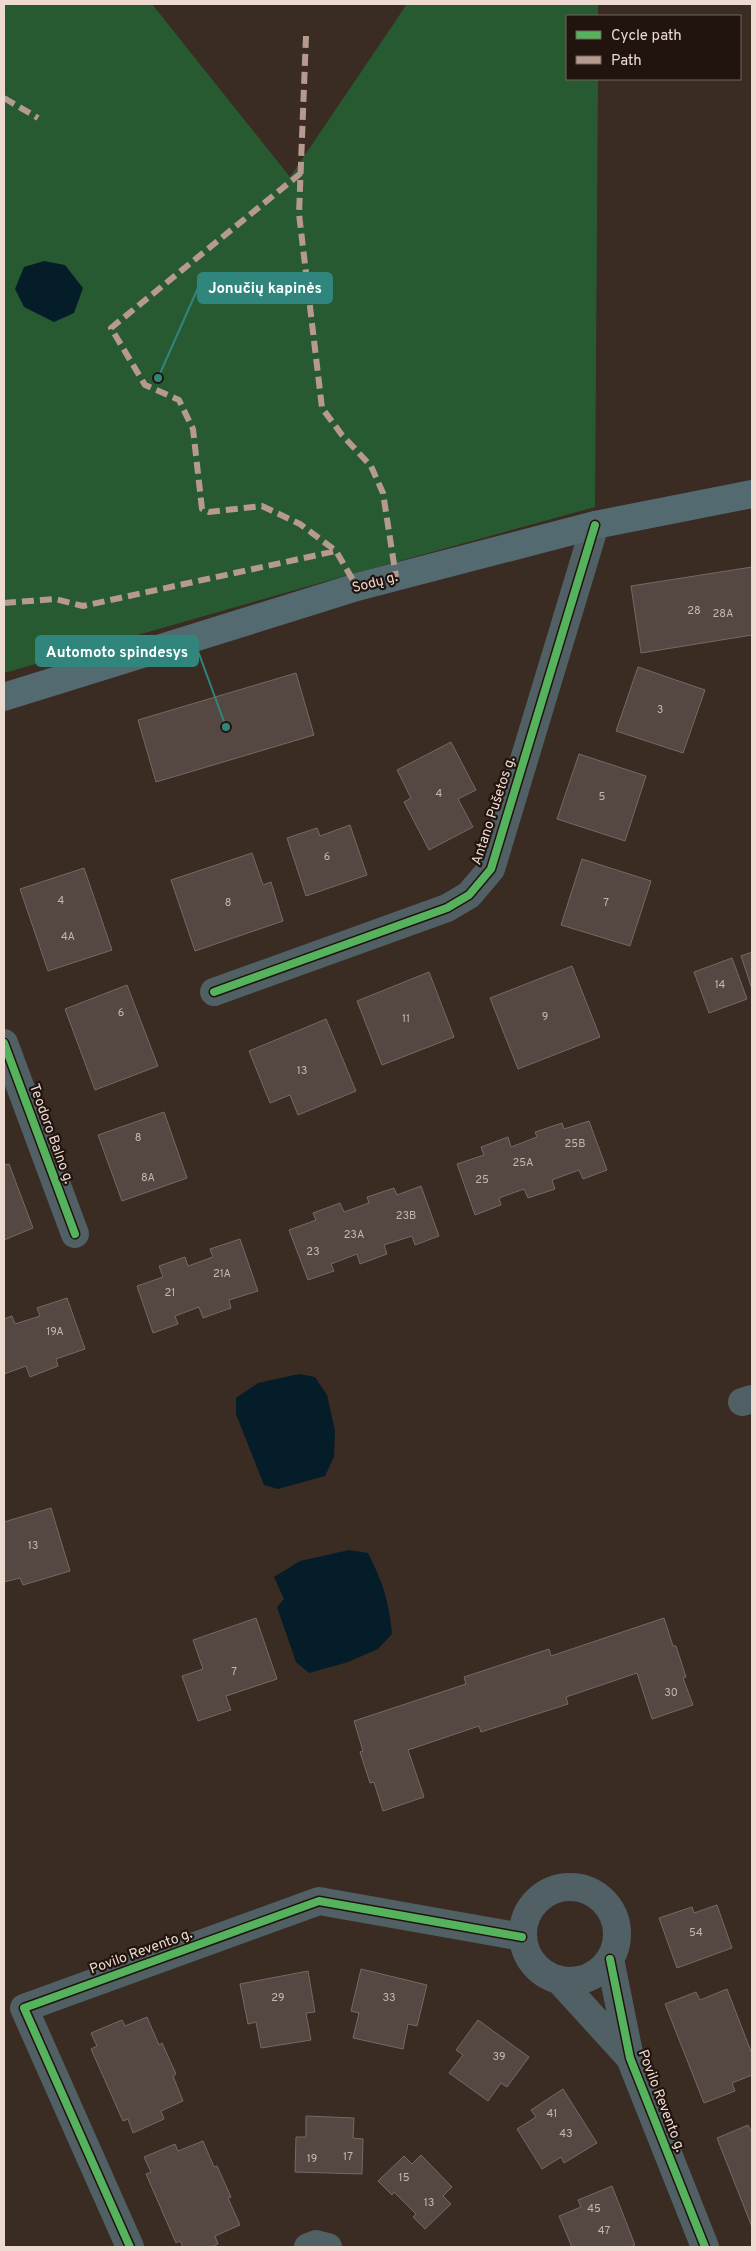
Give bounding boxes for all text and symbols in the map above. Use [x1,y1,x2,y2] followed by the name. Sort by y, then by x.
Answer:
[566,15,741,80] legend
[611,27,682,46] text: Cycle path
[611,52,642,71] text: Path
[198,273,332,303] callout: Jonučių kapinės
[208,280,322,299] text: Jonučių kapinės
[350,569,400,597] street label: Sodų g.
[687,604,701,618] house number: 28
[713,607,733,621] house number: 28A
[36,636,198,666] callout: Automoto spindesys
[46,644,188,663] text: Automoto spindesys
[657,703,663,717] house number: 3
[468,755,520,867] street label: Antano Pušetos g.
[436,787,443,801] house number: 4
[599,790,606,804] house number: 5
[324,850,330,864] house number: 6
[58,894,65,908] house number: 4
[225,896,231,910] house number: 8
[603,896,609,910] house number: 7
[61,930,75,944] house number: 4A
[715,978,726,992] house number: 14
[118,1006,124,1020] house number: 6
[542,1010,548,1024] house number: 9
[402,1012,410,1026] house number: 11
[297,1064,307,1078] house number: 13
[25,1082,77,1186] street label: Teodoro Balno g.
[135,1131,141,1145] house number: 8
[565,1137,585,1151] house number: 25B
[513,1156,533,1170] house number: 25A
[141,1171,155,1185] house number: 8A
[475,1173,489,1187] house number: 25
[396,1209,416,1223] house number: 23B
[344,1228,364,1242] house number: 23A
[306,1245,320,1259] house number: 23
[213,1267,231,1281] house number: 21A
[165,1286,175,1300] house number: 21
[46,1325,64,1339] house number: 19A
[28,1539,38,1553] house number: 13
[231,1665,237,1679] house number: 7
[664,1686,678,1700] house number: 30
[87,1926,195,1978] street label: Povilo Revento g.
[689,1926,703,1940] house number: 54
[271,1991,285,2005] house number: 29
[382,1991,396,2005] house number: 33
[634,2048,688,2154] street label: Povilo Revento g.
[493,2050,505,2064] house number: 39
[547,2107,557,2121] house number: 41
[559,2127,573,2141] house number: 43
[343,2150,353,2164] house number: 17
[307,2152,317,2166] house number: 19
[399,2171,410,2185] house number: 15
[424,2196,434,2210] house number: 13
[587,2202,601,2216] house number: 45
[598,2224,610,2238] house number: 47

